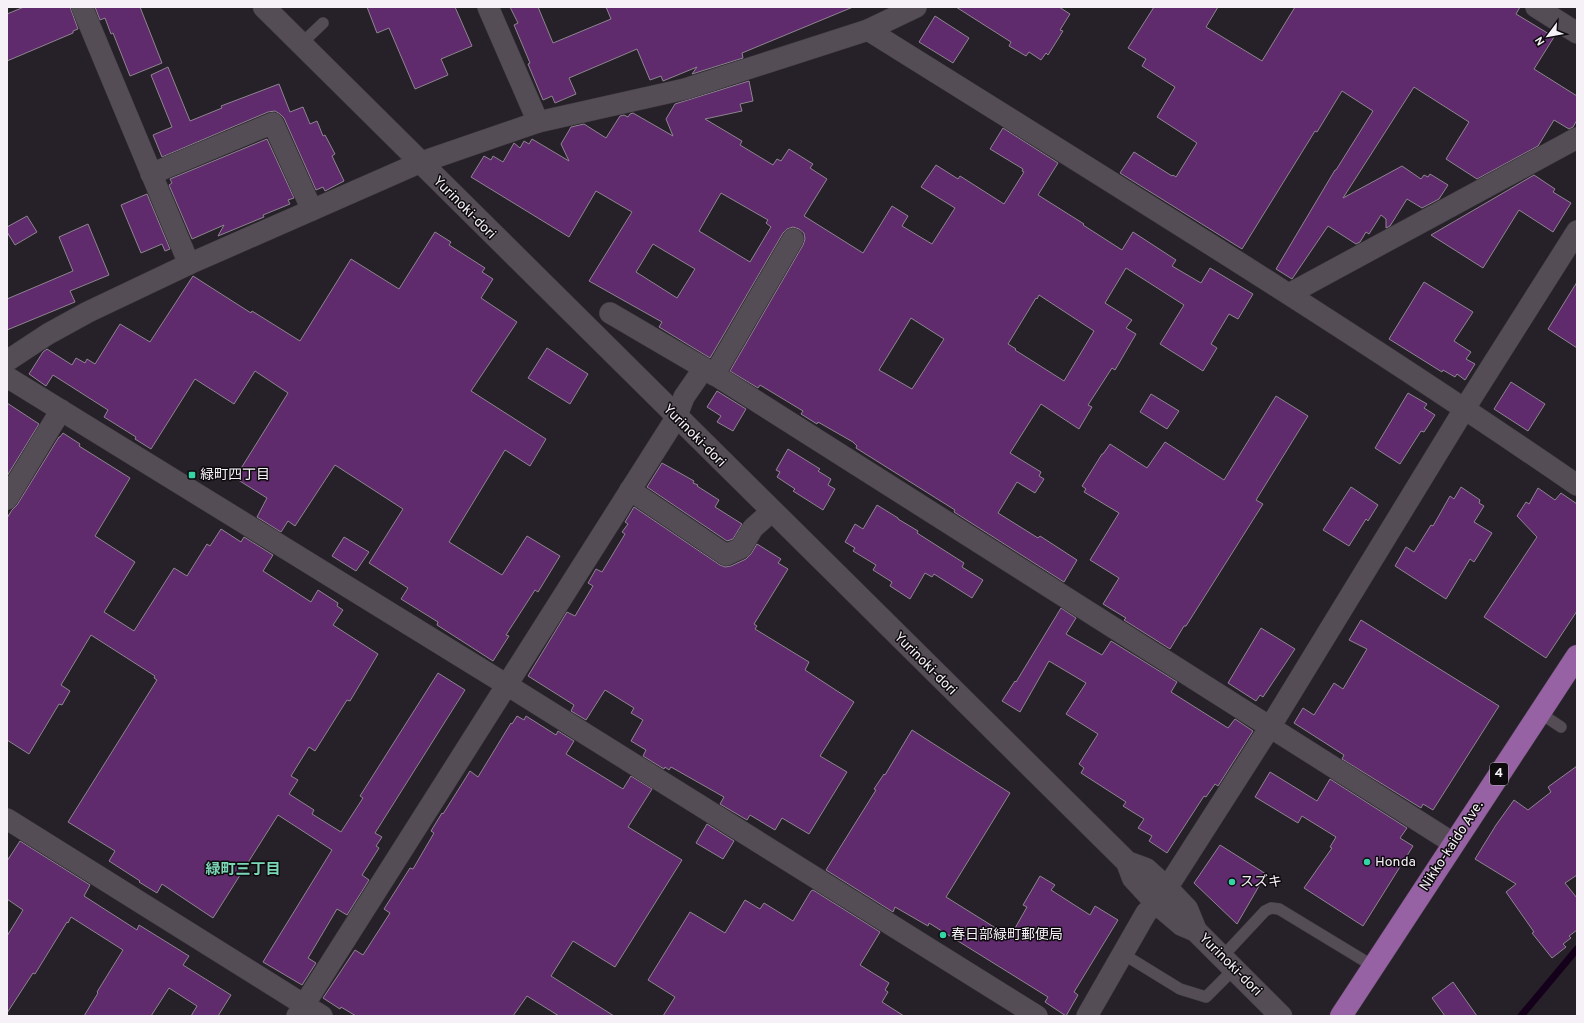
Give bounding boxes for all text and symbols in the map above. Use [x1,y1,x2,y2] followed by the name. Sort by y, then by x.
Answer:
[1528,16,1568,56] north arrow
[1532,34,1548,48] text: N
[429,173,499,243] street label: Yurinoki-dori
[659,401,729,471] street label: Yurinoki-dori
[200,467,270,484] place label: 緑町四丁目
[187,470,197,480] marker: 緑町四丁目
[890,629,960,699] street label: Yurinoki-dori
[1490,763,1508,785] road number: 4
[1416,798,1488,894] street label: Nikko-kaido Ave.
[1375,854,1416,871] place label: Honda
[1362,857,1372,867] marker: Honda
[205,861,281,880] district label: 緑町三丁目
[1240,873,1282,891] place label: スズキ
[1227,877,1237,887] marker: スズキ
[951,927,1063,944] place label: 春日部緑町郵便局
[938,930,948,940] marker: 春日部緑町郵便局
[1195,930,1265,1000] street label: Yurinoki-dori

